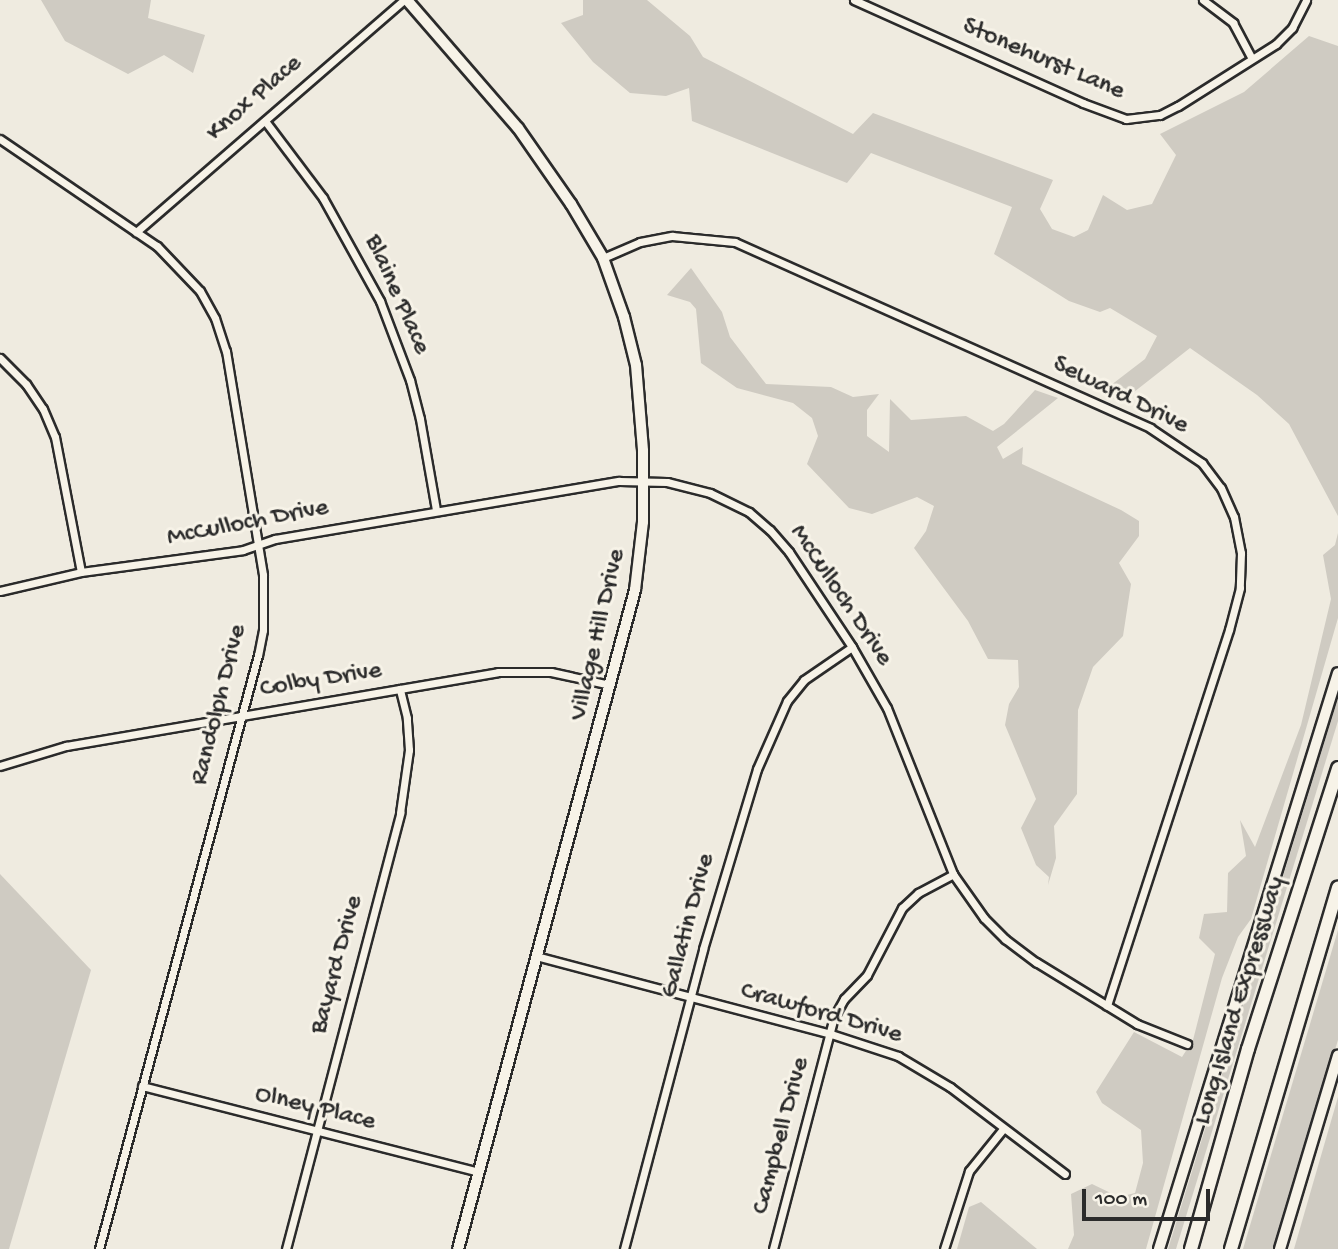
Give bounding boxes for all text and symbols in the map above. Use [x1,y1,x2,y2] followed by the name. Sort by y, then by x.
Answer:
[957,12,1129,108] street label: Stonehurst Lane
[201,49,309,149] street label: Knox Place
[356,230,436,360] street label: Blaine Place
[1047,350,1193,442] street label: Seward Drive
[165,493,331,555] street label: McCulloch Drive
[781,519,899,673] street label: McCulloch Drive
[564,546,634,724] street label: Village Hill Drive
[185,621,255,789] street label: Randolph Drive
[258,656,384,706] street label: Colby Drive
[655,850,723,1002] street label: Gallatin Drive
[1188,873,1294,1129] street label: Long Island Expressway
[305,892,371,1038] street label: Bayard Drive
[737,976,905,1052] street label: Crawford Drive
[746,1054,818,1218] street label: Campbell Drive
[252,1079,378,1139] street label: Olney Place
[1086,1176,1214,1220] scale bar
[1095,1188,1147,1213] text: 100 m

